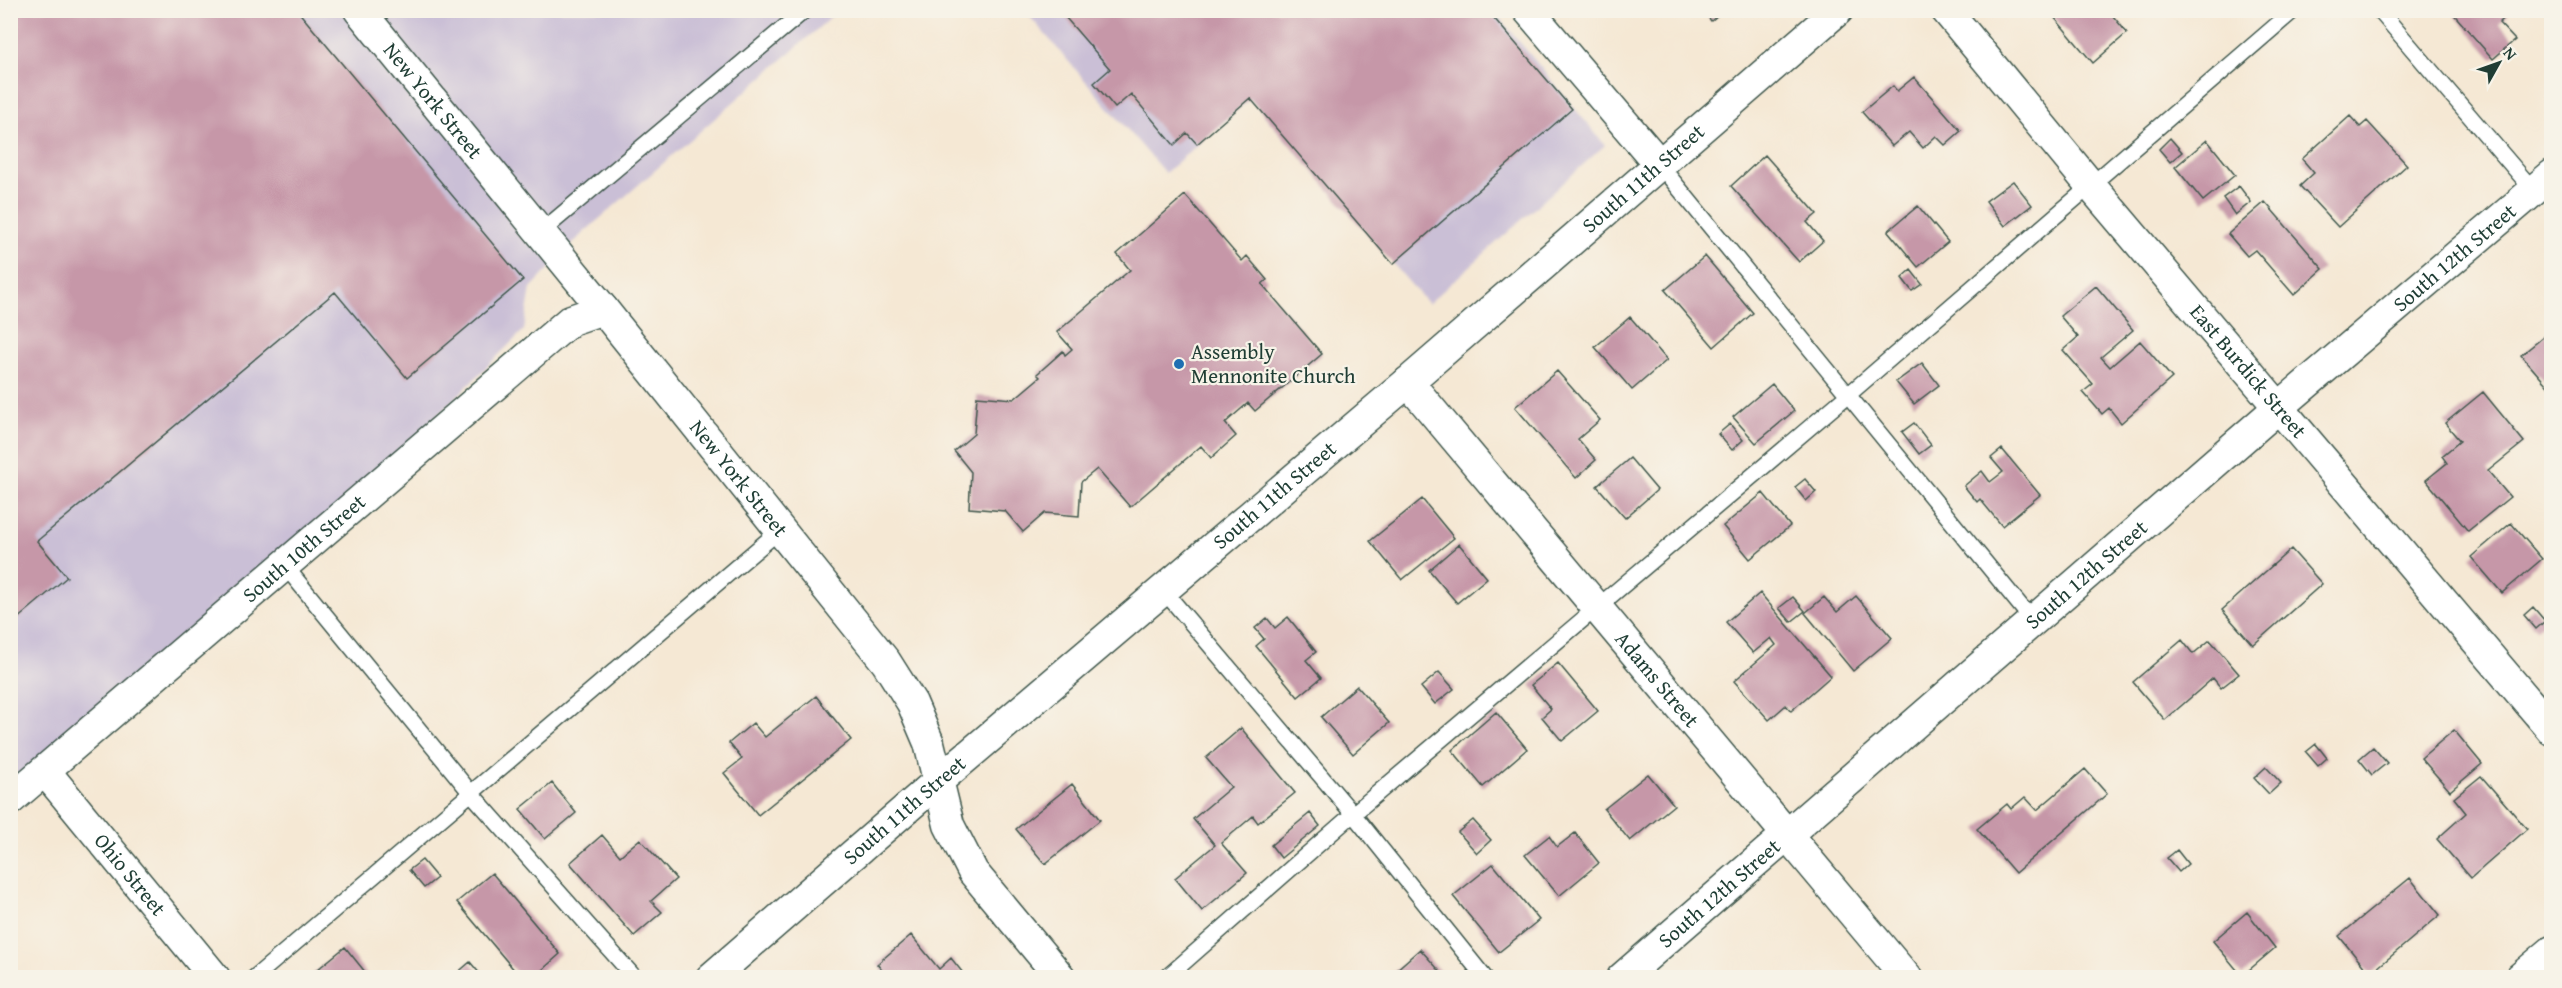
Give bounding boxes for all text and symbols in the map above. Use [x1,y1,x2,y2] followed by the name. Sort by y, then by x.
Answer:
[2469,33,2529,93] north arrow
[376,35,491,166] street label: New York Street
[2498,42,2523,65] text: N
[1575,116,1711,240] street label: South 11th Street
[2386,195,2523,319] street label: South 12th Street
[2183,297,2315,445] street label: East Burdick Street
[1191,336,1356,391] place label: Assembly Mennonite Church
[1172,357,1186,371] marker: Assembly Mennonite Church
[683,413,796,544] street label: New York Street
[1206,433,1343,556] street label: South 11th Street
[235,486,373,610] street label: South 10th Street
[2018,512,2154,636] street label: South 12th Street
[1608,624,1707,735] street label: Adams Street
[836,748,973,872] street label: South 11th Street
[87,826,174,923] street label: Ohio Street
[1651,831,1788,955] street label: South 12th Street

